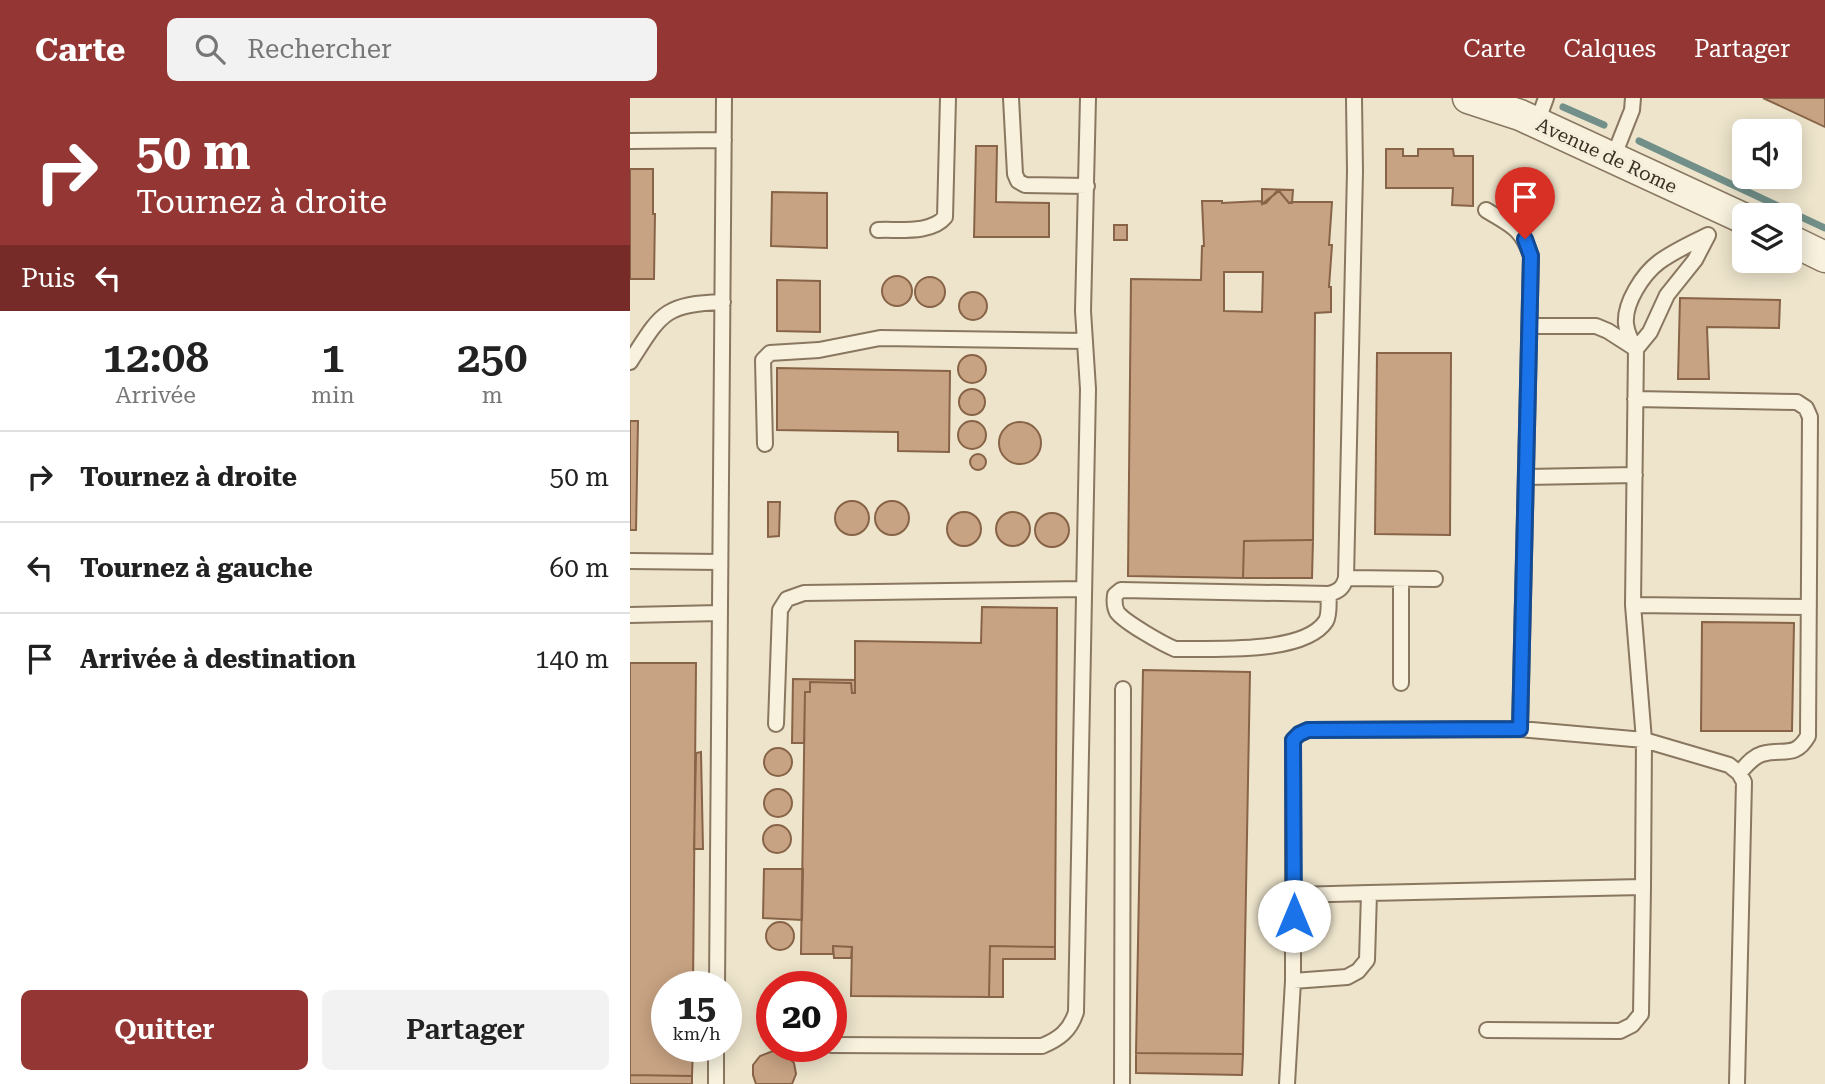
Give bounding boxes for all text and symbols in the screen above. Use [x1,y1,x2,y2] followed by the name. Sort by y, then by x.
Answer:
[167,18,657,81] search box
[35,30,125,69] text: Carte
[191,30,229,68] icon: search
[247,34,392,64] text: Rechercher
[1463,35,1526,63] text: Carte
[1564,35,1656,63] text: Calques
[1694,35,1790,63] text: Partager
[1533,113,1681,198] street label: Avenue de Rome
[1732,119,1802,273] map controls
[1732,119,1802,189] button: sound
[136,124,251,181] text: 50 m
[21,126,112,217] icon: right
[1495,167,1555,239] pin
[1506,178,1544,216] icon: arrive
[136,183,387,221] text: Tournez à droite
[1732,203,1802,273] button: layers
[89,259,127,297] icon: left
[21,263,75,293] text: Puis
[102,333,209,382] text: 12:08
[321,333,345,382] text: 1
[457,333,528,382] text: 250
[115,382,196,409] text: Arrivée
[311,382,355,409] text: min
[482,382,503,409] text: m
[21,458,59,496] icon: right
[80,462,297,492] text: Tournez à droite
[550,462,609,492] text: 50 m
[21,549,59,587] icon: left
[80,553,313,583] text: Tournez à gauche
[550,553,609,583] text: 60 m
[21,640,59,678] icon: arrive
[80,644,356,674] text: Arrivée à destination
[535,644,609,674] text: 140 m
[1257,879,1331,953] position arrow
[756,971,847,1062] speed limit sign: 20
[677,987,716,1028] text: 15
[21,990,308,1070] button: Quitter
[322,990,609,1070] button: Partager
[672,1023,721,1044] text: km/h

